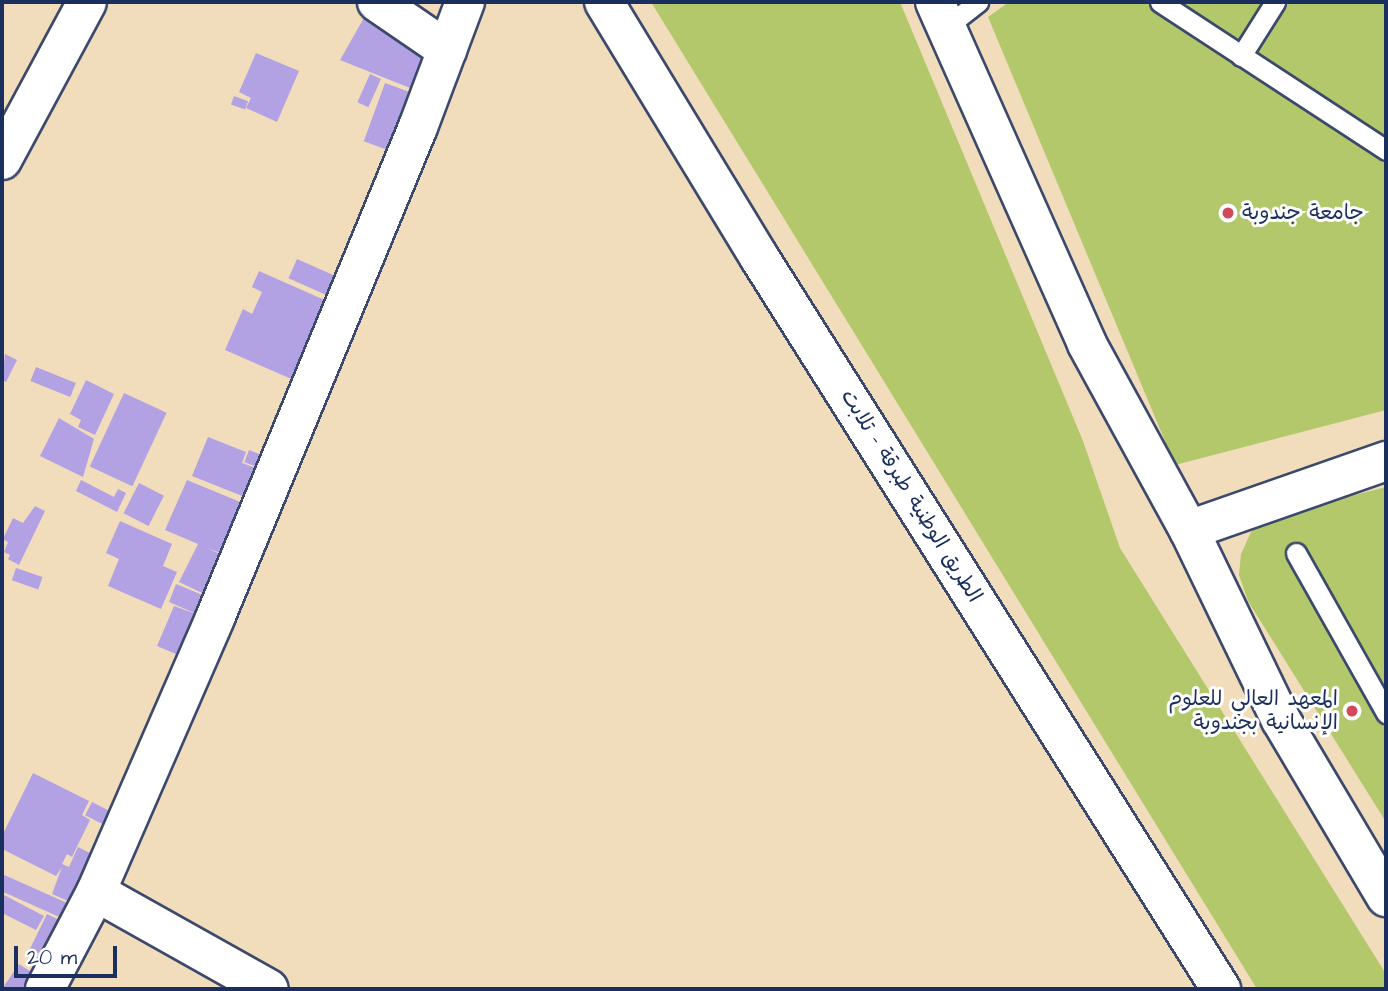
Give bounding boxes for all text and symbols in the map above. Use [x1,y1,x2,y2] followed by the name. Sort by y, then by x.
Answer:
[1242,200,1364,226] place label: جامعة جندوبة
[1220,205,1236,221] marker: جامعة جندوبة
[835,385,987,607] street label: الطريق الوطنية طبرقة - تلابت
[1168,686,1338,736] place label: المعهد العالي للعلوم الإنسانية بجندوبة
[1344,703,1360,719] marker: المعهد العالي للعلوم الإنسانية بجندوبة
[18,932,121,976] scale bar
[27,943,77,972] text: 20 m

